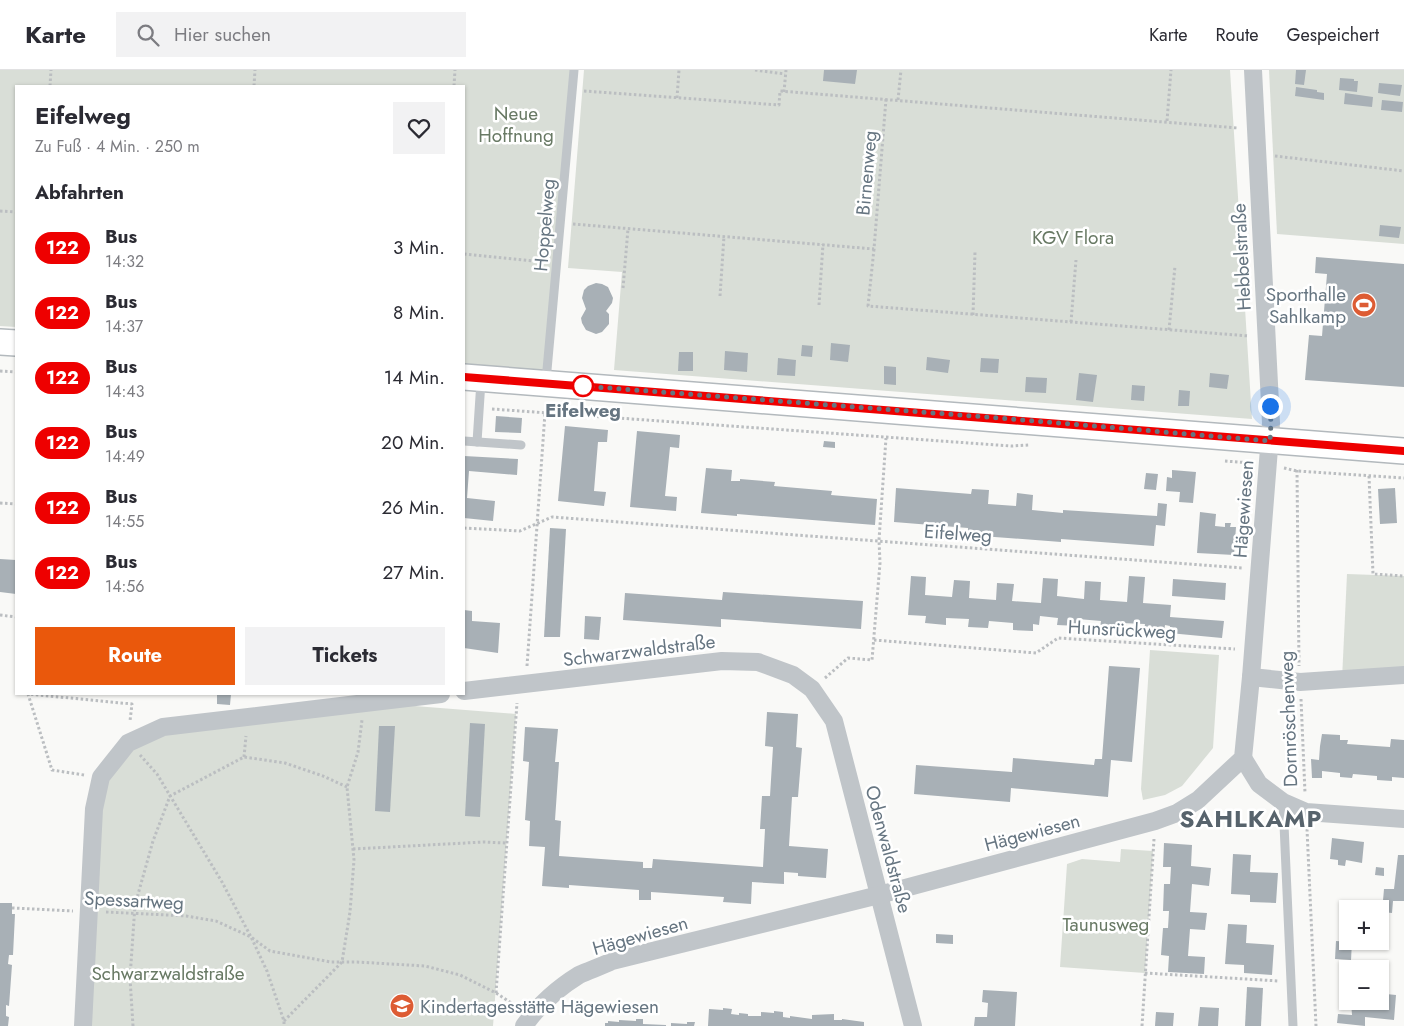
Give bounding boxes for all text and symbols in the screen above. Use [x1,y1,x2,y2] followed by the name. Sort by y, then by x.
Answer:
[116,12,466,57] search box
[25,17,86,52] text: Karte
[134,21,162,49] icon: search
[174,21,271,48] text: Hier suchen
[1149,22,1188,48] text: Karte
[1216,22,1258,48] text: Route
[1286,22,1379,48] text: Gespeichert
[35,98,131,133] text: Eifelweg
[478,100,554,149] park label: Neue Hoffnung
[393,102,445,154] button: heart
[849,130,884,217] street label: Birnenweg
[35,135,200,158] text: Zu Fuß · 4 Min. · 250 m
[527,178,562,273] street label: Hoppelweg
[35,179,124,206] text: Abfahrten
[1225,202,1258,311] street label: Hebbelstraße
[105,223,137,250] text: Bus
[1032,224,1114,251] park label: KGV Flora
[393,234,445,261] text: 3 Min.
[46,235,79,261] text: 122
[105,250,144,273] text: 14:32
[1266,281,1346,330] place label: Sporthalle Sahlkamp
[105,288,137,315] text: Bus
[1351,292,1377,318] sports icon: Sporthalle Sahlkamp
[393,299,445,326] text: 8 Min.
[46,300,79,326] text: 122
[105,315,143,338] text: 14:37
[105,353,137,380] text: Bus
[384,364,445,391] text: 14 Min.
[46,365,79,391] text: 122
[572,375,594,397] marker: Eifelweg
[105,380,144,403] text: 14:43
[1258,394,1283,419] your location
[545,397,621,424] place label: Eifelweg
[105,418,137,445] text: Bus
[381,429,445,456] text: 20 Min.
[46,430,79,456] text: 122
[105,445,145,468] text: 14:49
[1227,459,1260,559] street label: Hägewiesen
[105,483,137,510] text: Bus
[382,494,445,521] text: 26 Min.
[46,495,79,521] text: 122
[105,510,144,533] text: 14:55
[923,518,993,549] street label: Eifelweg
[105,548,137,575] text: Bus
[383,559,445,586] text: 27 Min.
[46,560,79,586] text: 122
[105,575,145,598] text: 14:56
[1067,613,1177,646] street label: Hunsrückweg
[35,627,235,685] button: Route
[245,627,445,685] button: Tickets
[561,628,717,673] street label: Schwarzwaldstraße
[1273,651,1304,787] street label: Dornröschenweg
[859,782,919,916] street label: Odenwaldstraße
[1180,801,1322,836] district label: SAHLKAMP
[981,807,1083,858] street label: Hägewiesen
[83,884,185,917] street label: Spessartweg
[1339,900,1389,1010] map controls
[1339,900,1389,950] button: +
[589,909,691,962] street label: Hägewiesen
[1063,911,1149,938] park label: Taunusweg
[91,960,245,987] park label: Schwarzwaldstraße
[1339,960,1389,1010] button: −
[389,993,415,1019] school or university icon: Kindertagesstätte Hägewiesen
[420,993,659,1020] place label: Kindertagesstätte Hägewiesen

